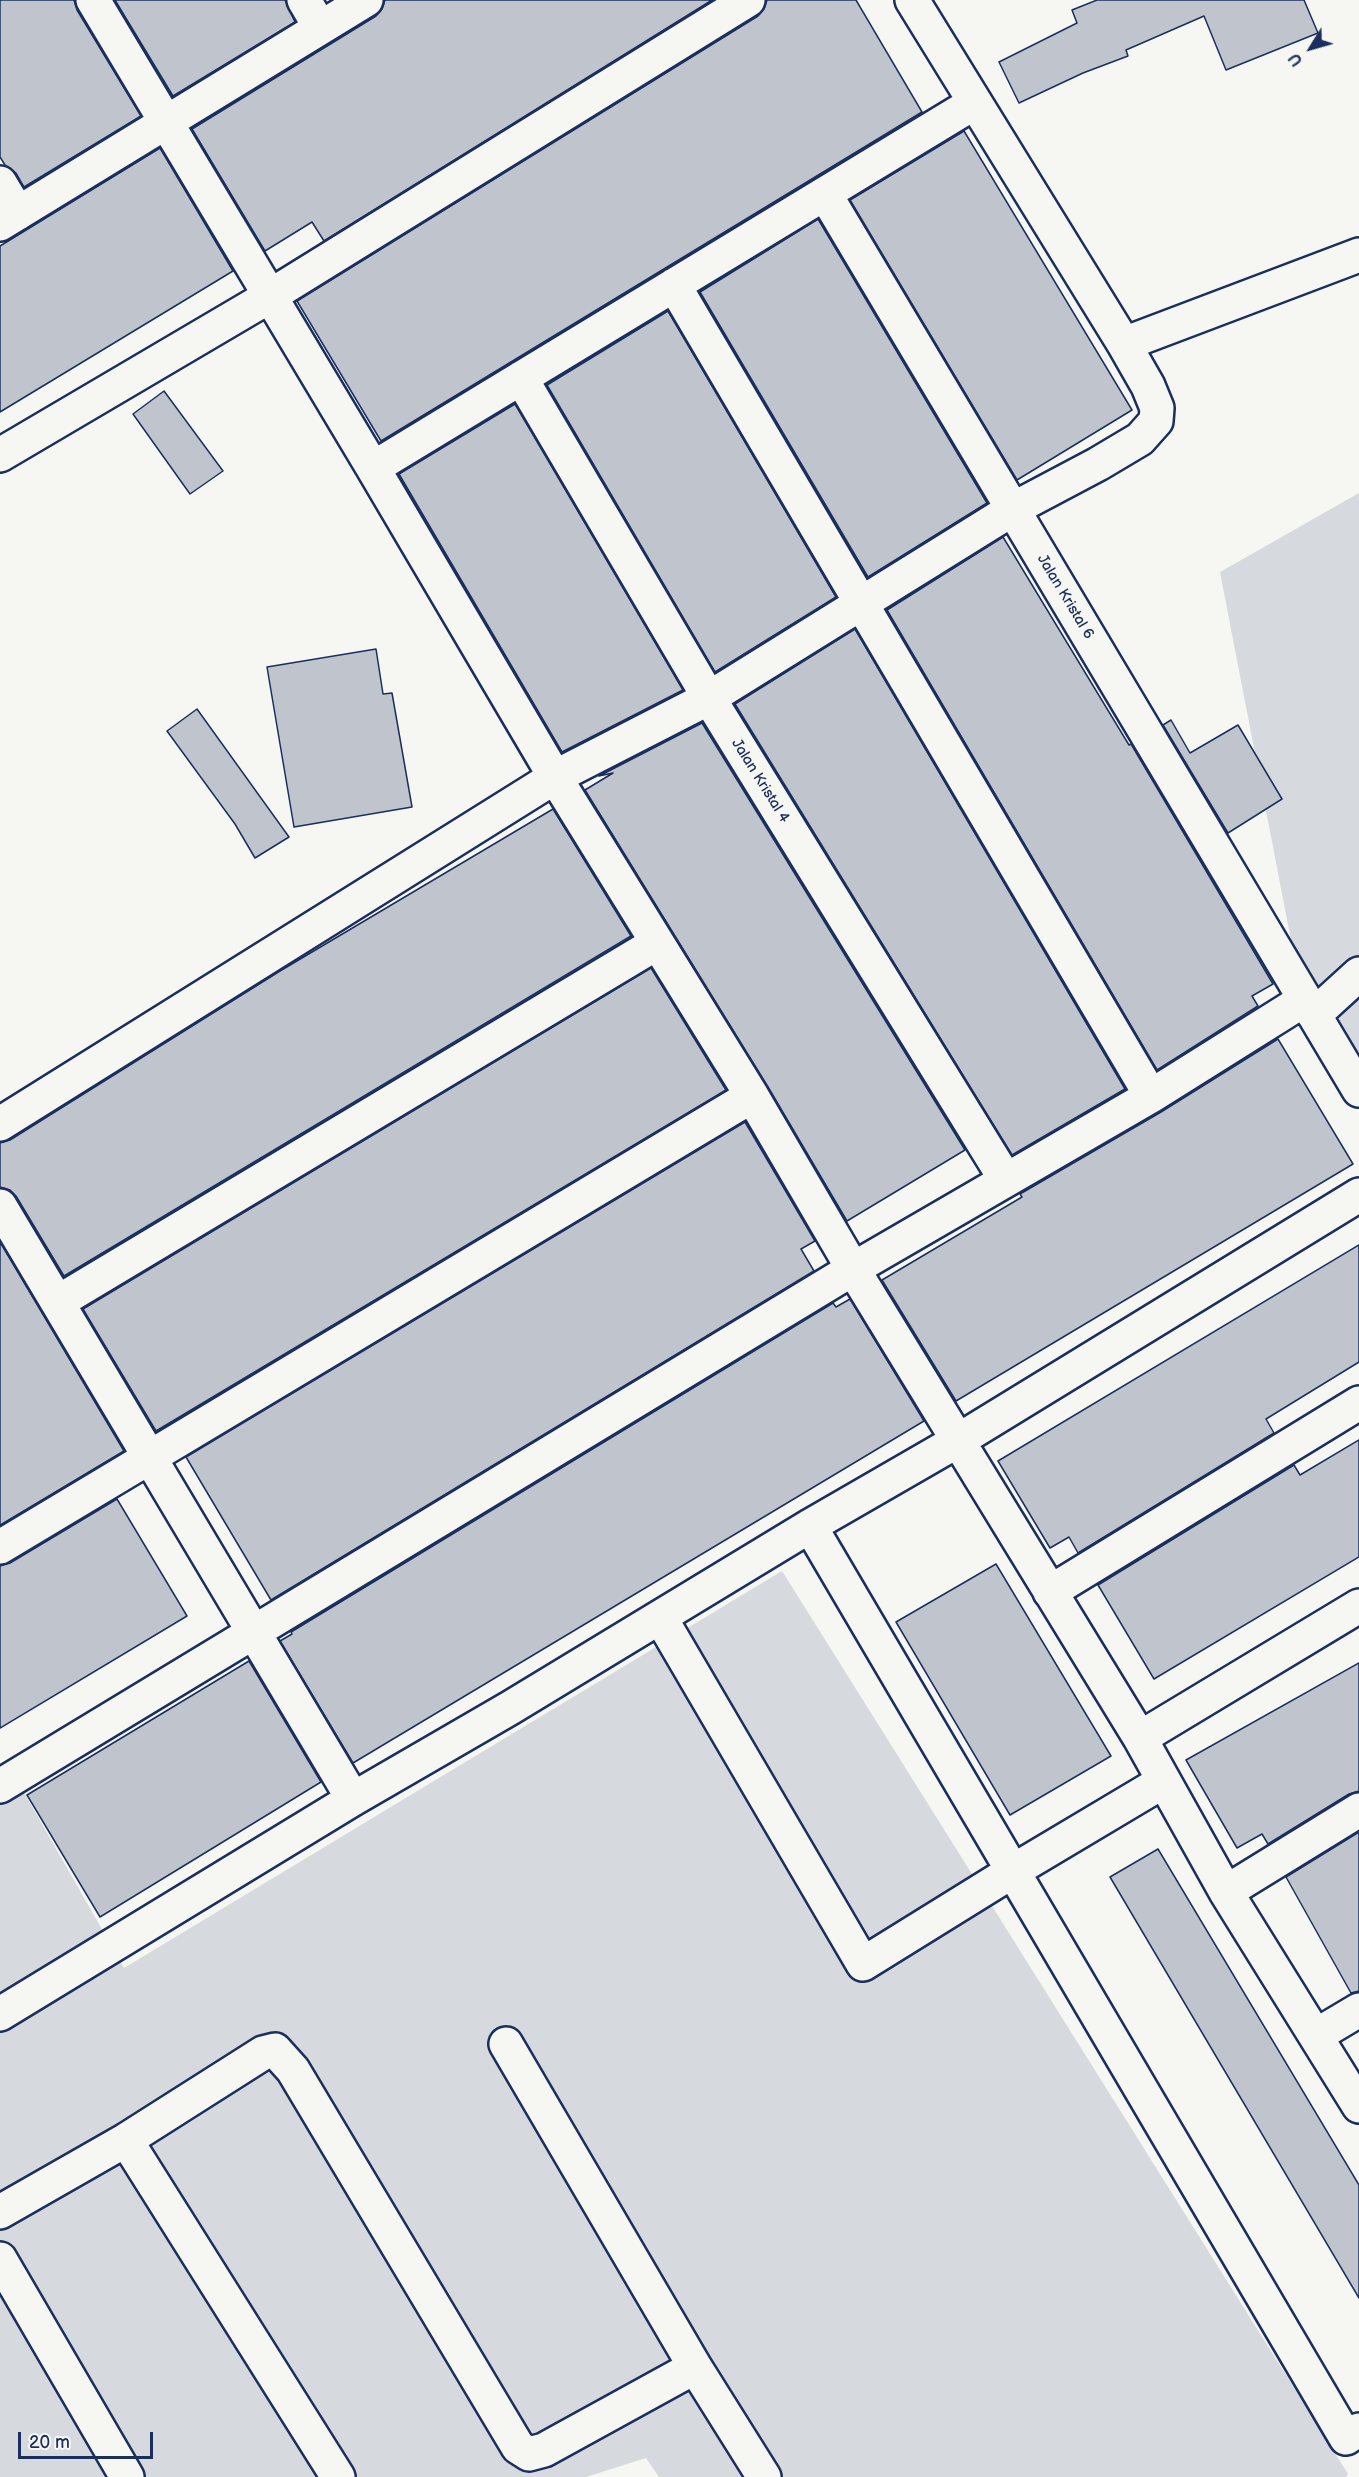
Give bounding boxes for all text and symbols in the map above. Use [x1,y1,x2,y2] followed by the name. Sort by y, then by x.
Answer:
[1281,18,1341,78] north arrow
[1285,49,1307,69] text: U
[1033,551,1097,643] street label: Jalan Kristal 6
[727,736,793,826] street label: Jalan Kristal 4
[21,2420,156,2458] scale bar
[29,2432,70,2453] text: 20 m

